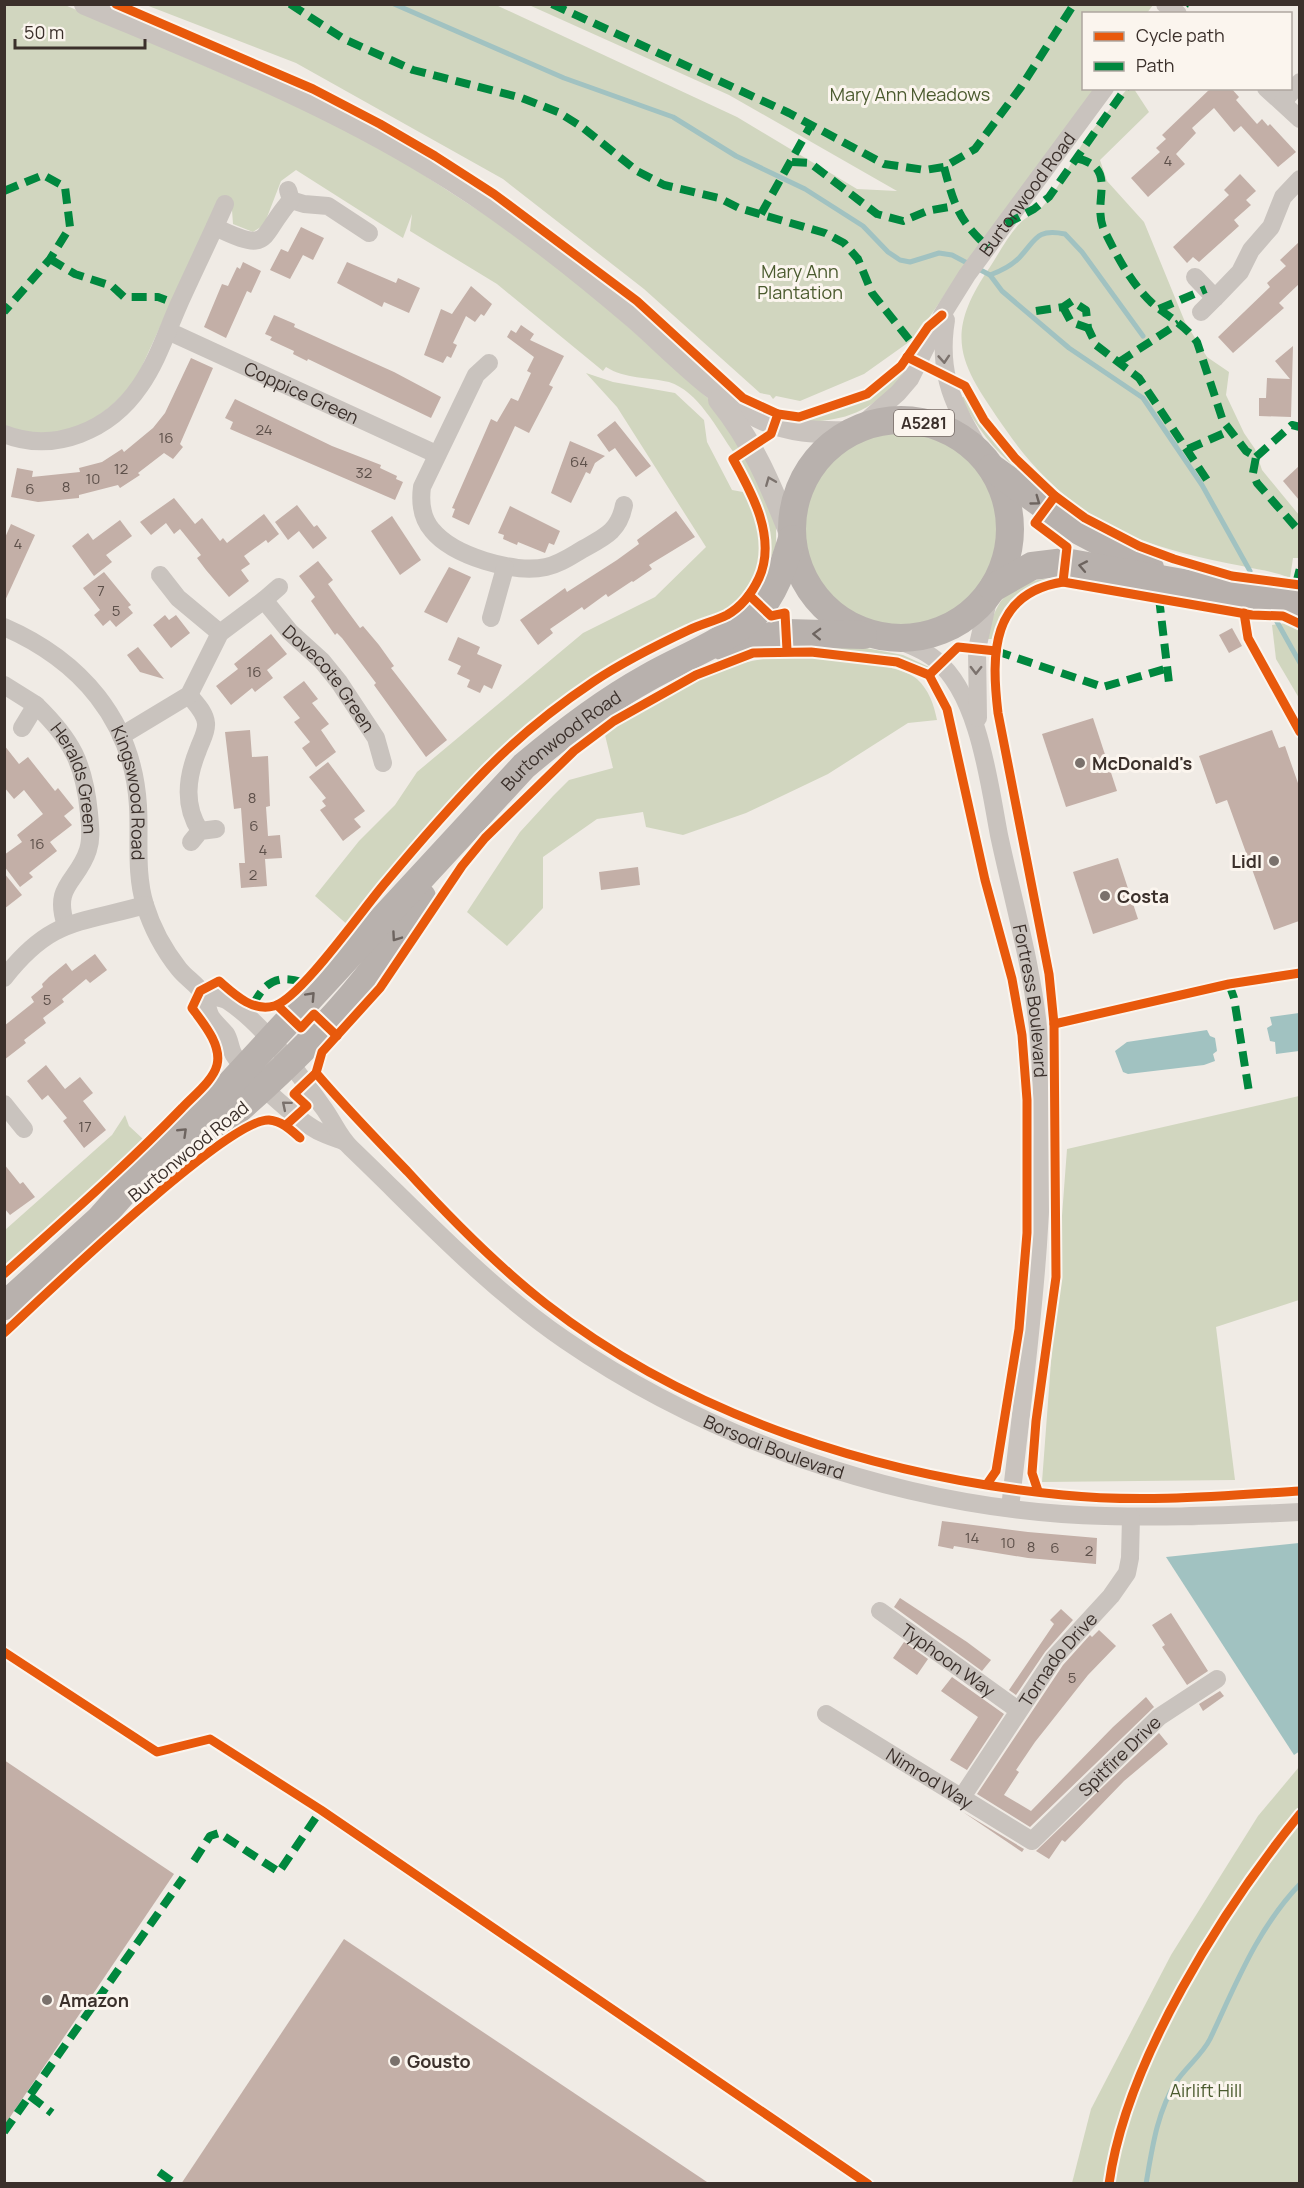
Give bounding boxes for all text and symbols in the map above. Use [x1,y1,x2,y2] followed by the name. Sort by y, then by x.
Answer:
[15,12,146,50] scale bar
[1082,12,1292,90] legend
[24,20,64,44] text: 50 m
[1136,23,1225,47] text: Cycle path
[1136,53,1174,77] text: Path
[830,82,990,106] park label: Mary Ann Meadows
[973,127,1080,261] street label: Burtonwood Road
[1164,150,1173,171] house number: 4
[757,259,843,304] park label: Mary Ann Plantation
[937,354,950,363] one-way arrow
[241,356,363,429] street label: Coppice Green
[894,410,954,436] road number: A5281
[255,419,273,440] house number: 24
[158,427,174,448] house number: 16
[570,451,588,472] house number: 64
[114,458,128,479] house number: 12
[356,462,372,483] house number: 32
[86,468,101,489] house number: 10
[62,476,70,497] house number: 8
[765,477,777,488] one-way arrow
[25,478,35,499] house number: 6
[1030,493,1041,504] one-way arrow
[14,533,23,554] house number: 4
[1079,560,1089,573] one-way arrow
[97,580,105,601] house number: 7
[112,600,120,621] house number: 5
[278,619,381,737] street label: Dovecote Green
[812,627,821,640] one-way arrow
[246,661,262,682] house number: 16
[970,666,982,675] one-way arrow
[495,685,626,796] street label: Burtonwood Road
[45,717,103,835] street label: Heralds Green
[106,721,151,860] street label: Kingswood Road
[1092,751,1193,775] place label: McDonald's
[1073,756,1087,770] marker: McDonald's
[248,787,256,808] house number: 8
[249,815,259,836] house number: 6
[29,833,45,854] house number: 16
[259,839,268,860] house number: 4
[1231,849,1262,873] place label: Lidl
[1267,854,1281,868] marker: Lidl
[249,864,257,885] house number: 2
[1117,884,1169,908] place label: Costa
[1098,889,1112,903] marker: Costa
[1008,922,1053,1078] street label: Fortress Boulevard
[392,931,403,942] one-way arrow
[43,989,51,1010] house number: 5
[304,993,315,1003] one-way arrow
[123,1095,253,1207] street label: Burtonwood Road
[282,1101,293,1112] one-way arrow
[78,1116,92,1137] house number: 17
[175,1128,186,1139] one-way arrow
[700,1409,847,1484] street label: Borsodi Boulevard
[965,1527,979,1548] house number: 14
[1001,1532,1016,1553] house number: 10
[1027,1536,1035,1557] house number: 8
[1050,1537,1060,1558] house number: 6
[1085,1540,1093,1561] house number: 2
[1013,1607,1102,1711] street label: Tornado Drive
[896,1618,1001,1702] street label: Typhoon Way
[1068,1667,1076,1688] house number: 5
[1073,1710,1166,1802] street label: Spitfire Drive
[882,1742,978,1814] street label: Nimrod Way
[59,1988,129,2012] place label: Amazon
[40,1993,54,2007] marker: Amazon
[407,2049,471,2073] place label: Gousto
[388,2054,402,2068] marker: Gousto
[1170,2078,1242,2102] park label: Airlift Hill

